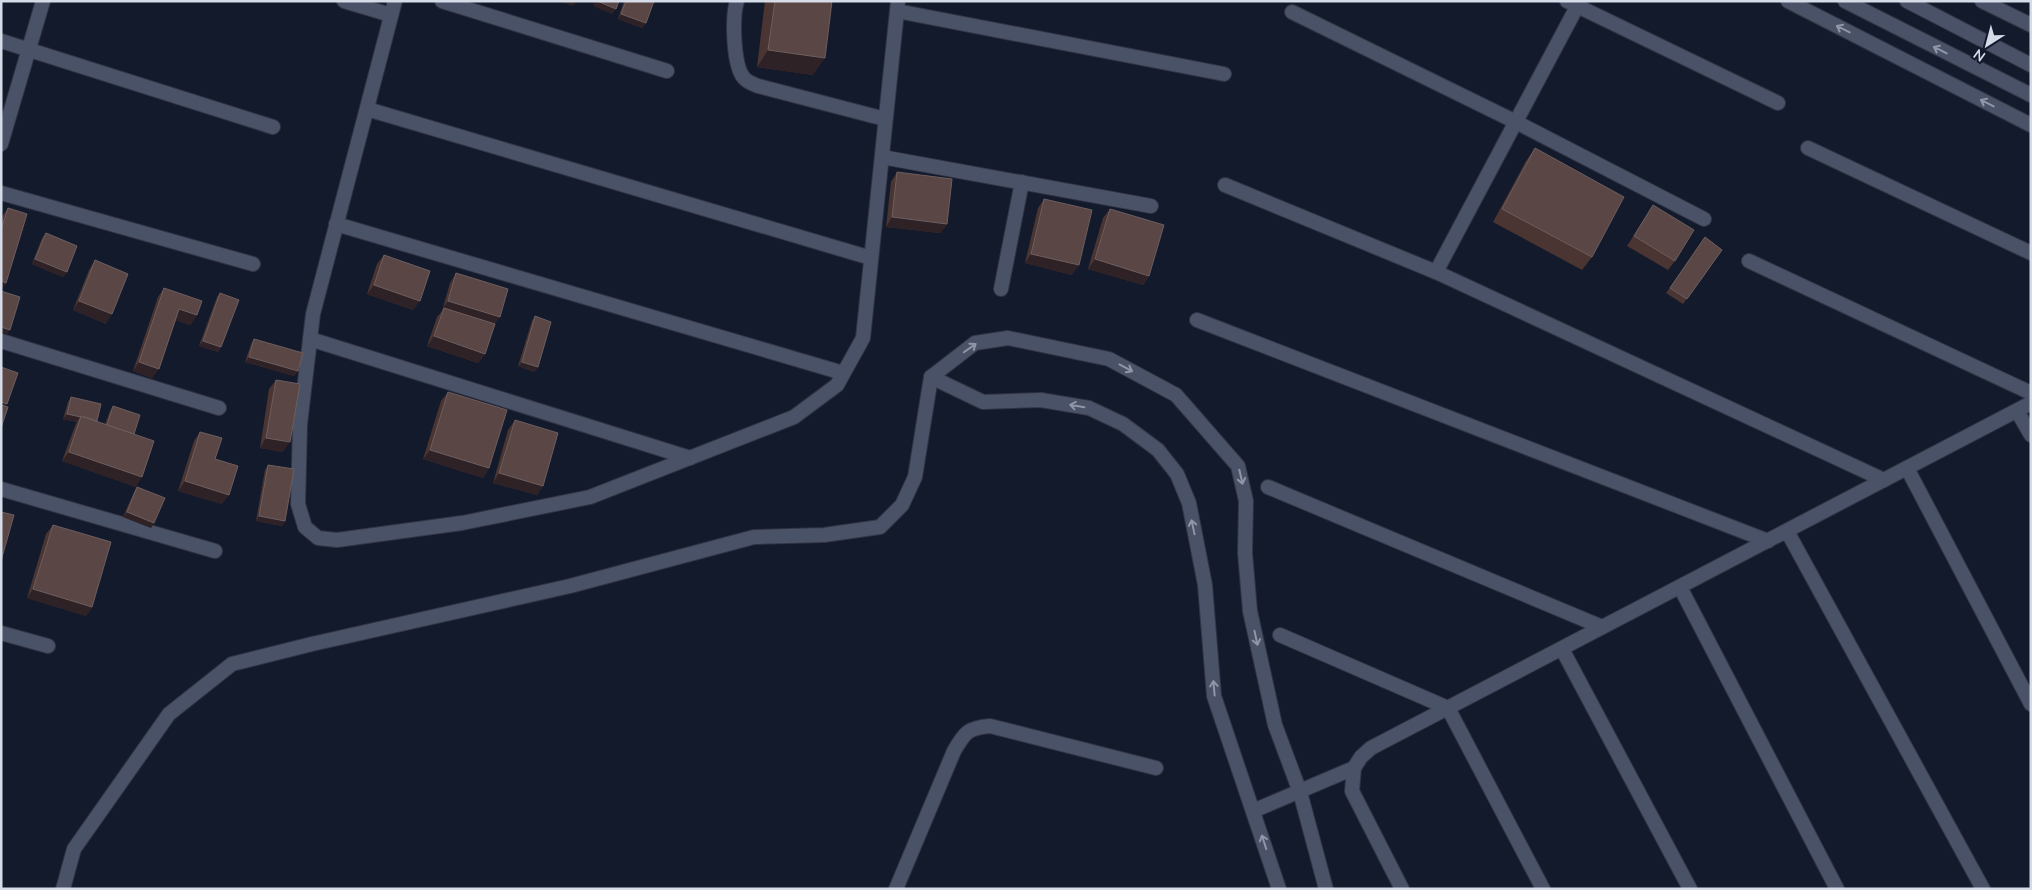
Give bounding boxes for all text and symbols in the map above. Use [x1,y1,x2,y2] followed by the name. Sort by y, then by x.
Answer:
[1962,20,2012,70] north arrow
[1835,24,1850,34] one-way arrow
[1933,45,1948,55] one-way arrow
[1970,45,1989,66] text: N
[1980,98,1995,108] one-way arrow
[963,343,977,353] one-way arrow
[1118,364,1133,374] one-way arrow
[1069,400,1085,410] one-way arrow
[1237,469,1246,485] one-way arrow
[1188,520,1198,536] one-way arrow
[1252,630,1261,646] one-way arrow
[1209,680,1218,696] one-way arrow
[1258,835,1268,851] one-way arrow

